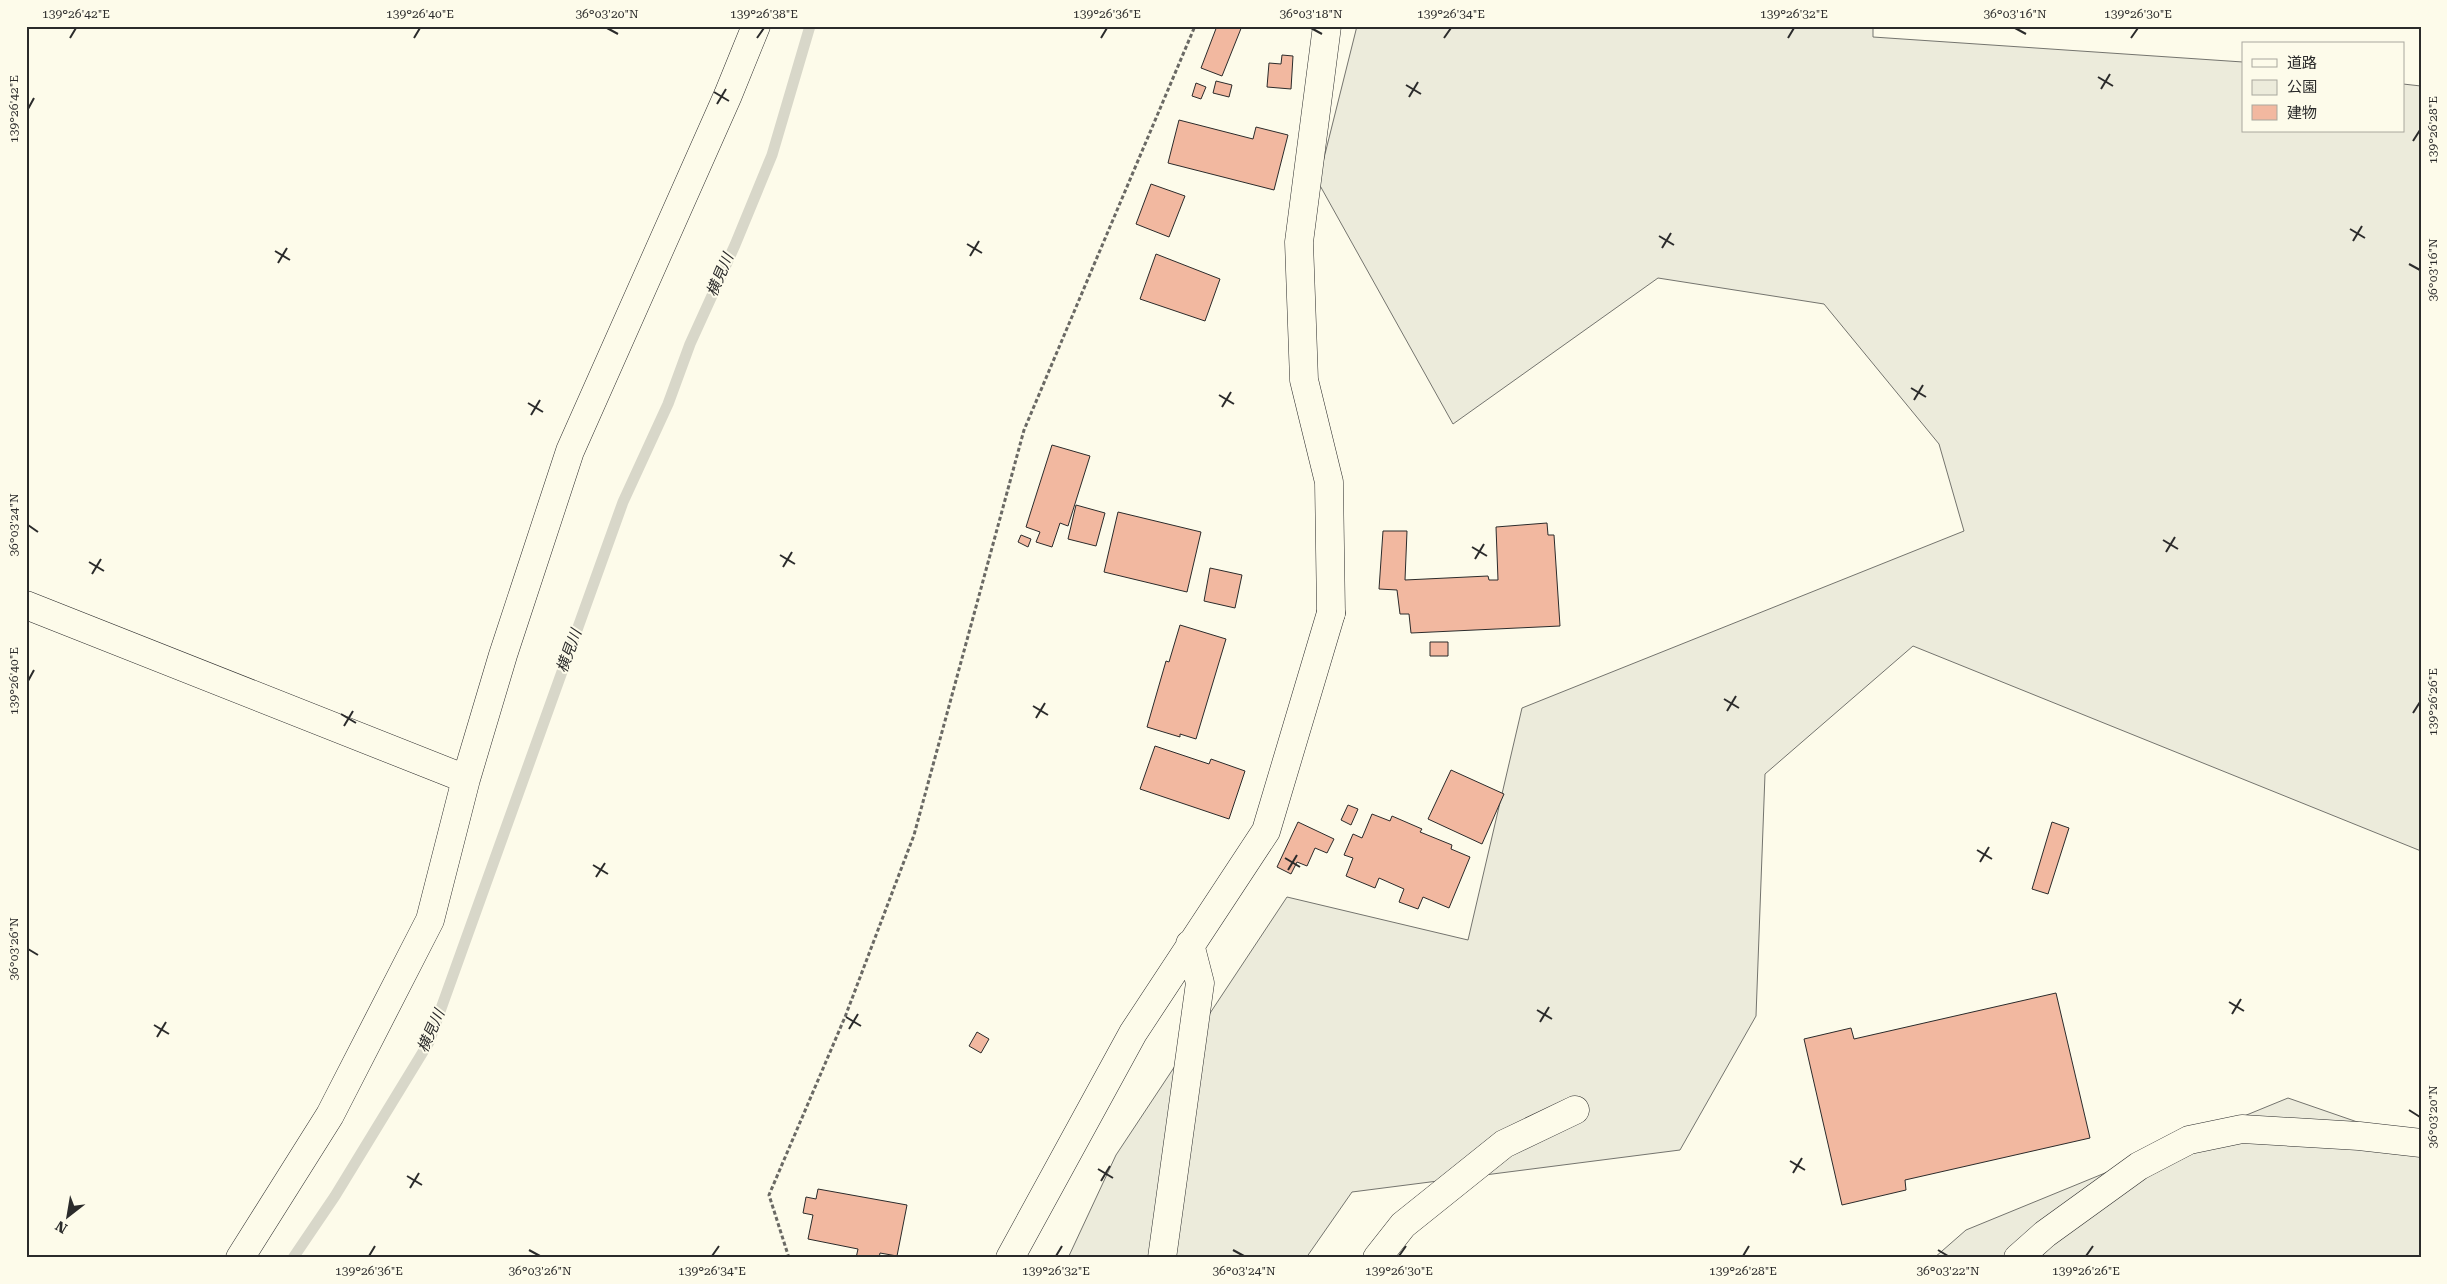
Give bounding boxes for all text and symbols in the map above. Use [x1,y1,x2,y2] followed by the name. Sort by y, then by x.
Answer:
[42,7,110,21] text: 139°26'42"E
[386,7,454,21] text: 139°26'40"E
[575,7,639,21] text: 36°03'20"N
[730,7,798,21] text: 139°26'38"E
[1073,7,1141,21] text: 139°26'36"E
[1279,7,1343,21] text: 36°03'18"N
[1417,7,1485,21] text: 139°26'34"E
[1760,7,1828,21] text: 139°26'32"E
[1983,7,2047,21] text: 36°03'16"N
[2104,7,2172,21] text: 139°26'30"E
[2242,42,2404,132] legend
[2287,54,2317,72] text: 道路
[7,75,21,143] text: 139°26'42"E
[2287,78,2317,96] text: 公園
[2426,96,2440,164] text: 139°26'28"E
[2287,104,2317,122] text: 建物
[2426,238,2440,302] text: 36°03'16"N
[703,249,738,299] water label: 横見川
[7,493,21,557] text: 36°03'24"N
[553,625,586,675] water label: 横見川
[7,647,21,715] text: 139°26'40"E
[2426,668,2440,736] text: 139°26'26"E
[7,917,21,981] text: 36°03'26"N
[414,1005,449,1055] water label: 横見川
[2426,1085,2440,1149] text: 36°03'20"N
[42,1192,92,1242] north arrow
[52,1217,70,1237] text: N
[335,1264,403,1278] text: 139°26'36"E
[508,1264,572,1278] text: 36°03'26"N
[678,1264,746,1278] text: 139°26'34"E
[1022,1264,1090,1278] text: 139°26'32"E
[1212,1264,1276,1278] text: 36°03'24"N
[1365,1264,1433,1278] text: 139°26'30"E
[1709,1264,1777,1278] text: 139°26'28"E
[1916,1264,1980,1278] text: 36°03'22"N
[2052,1264,2120,1278] text: 139°26'26"E

